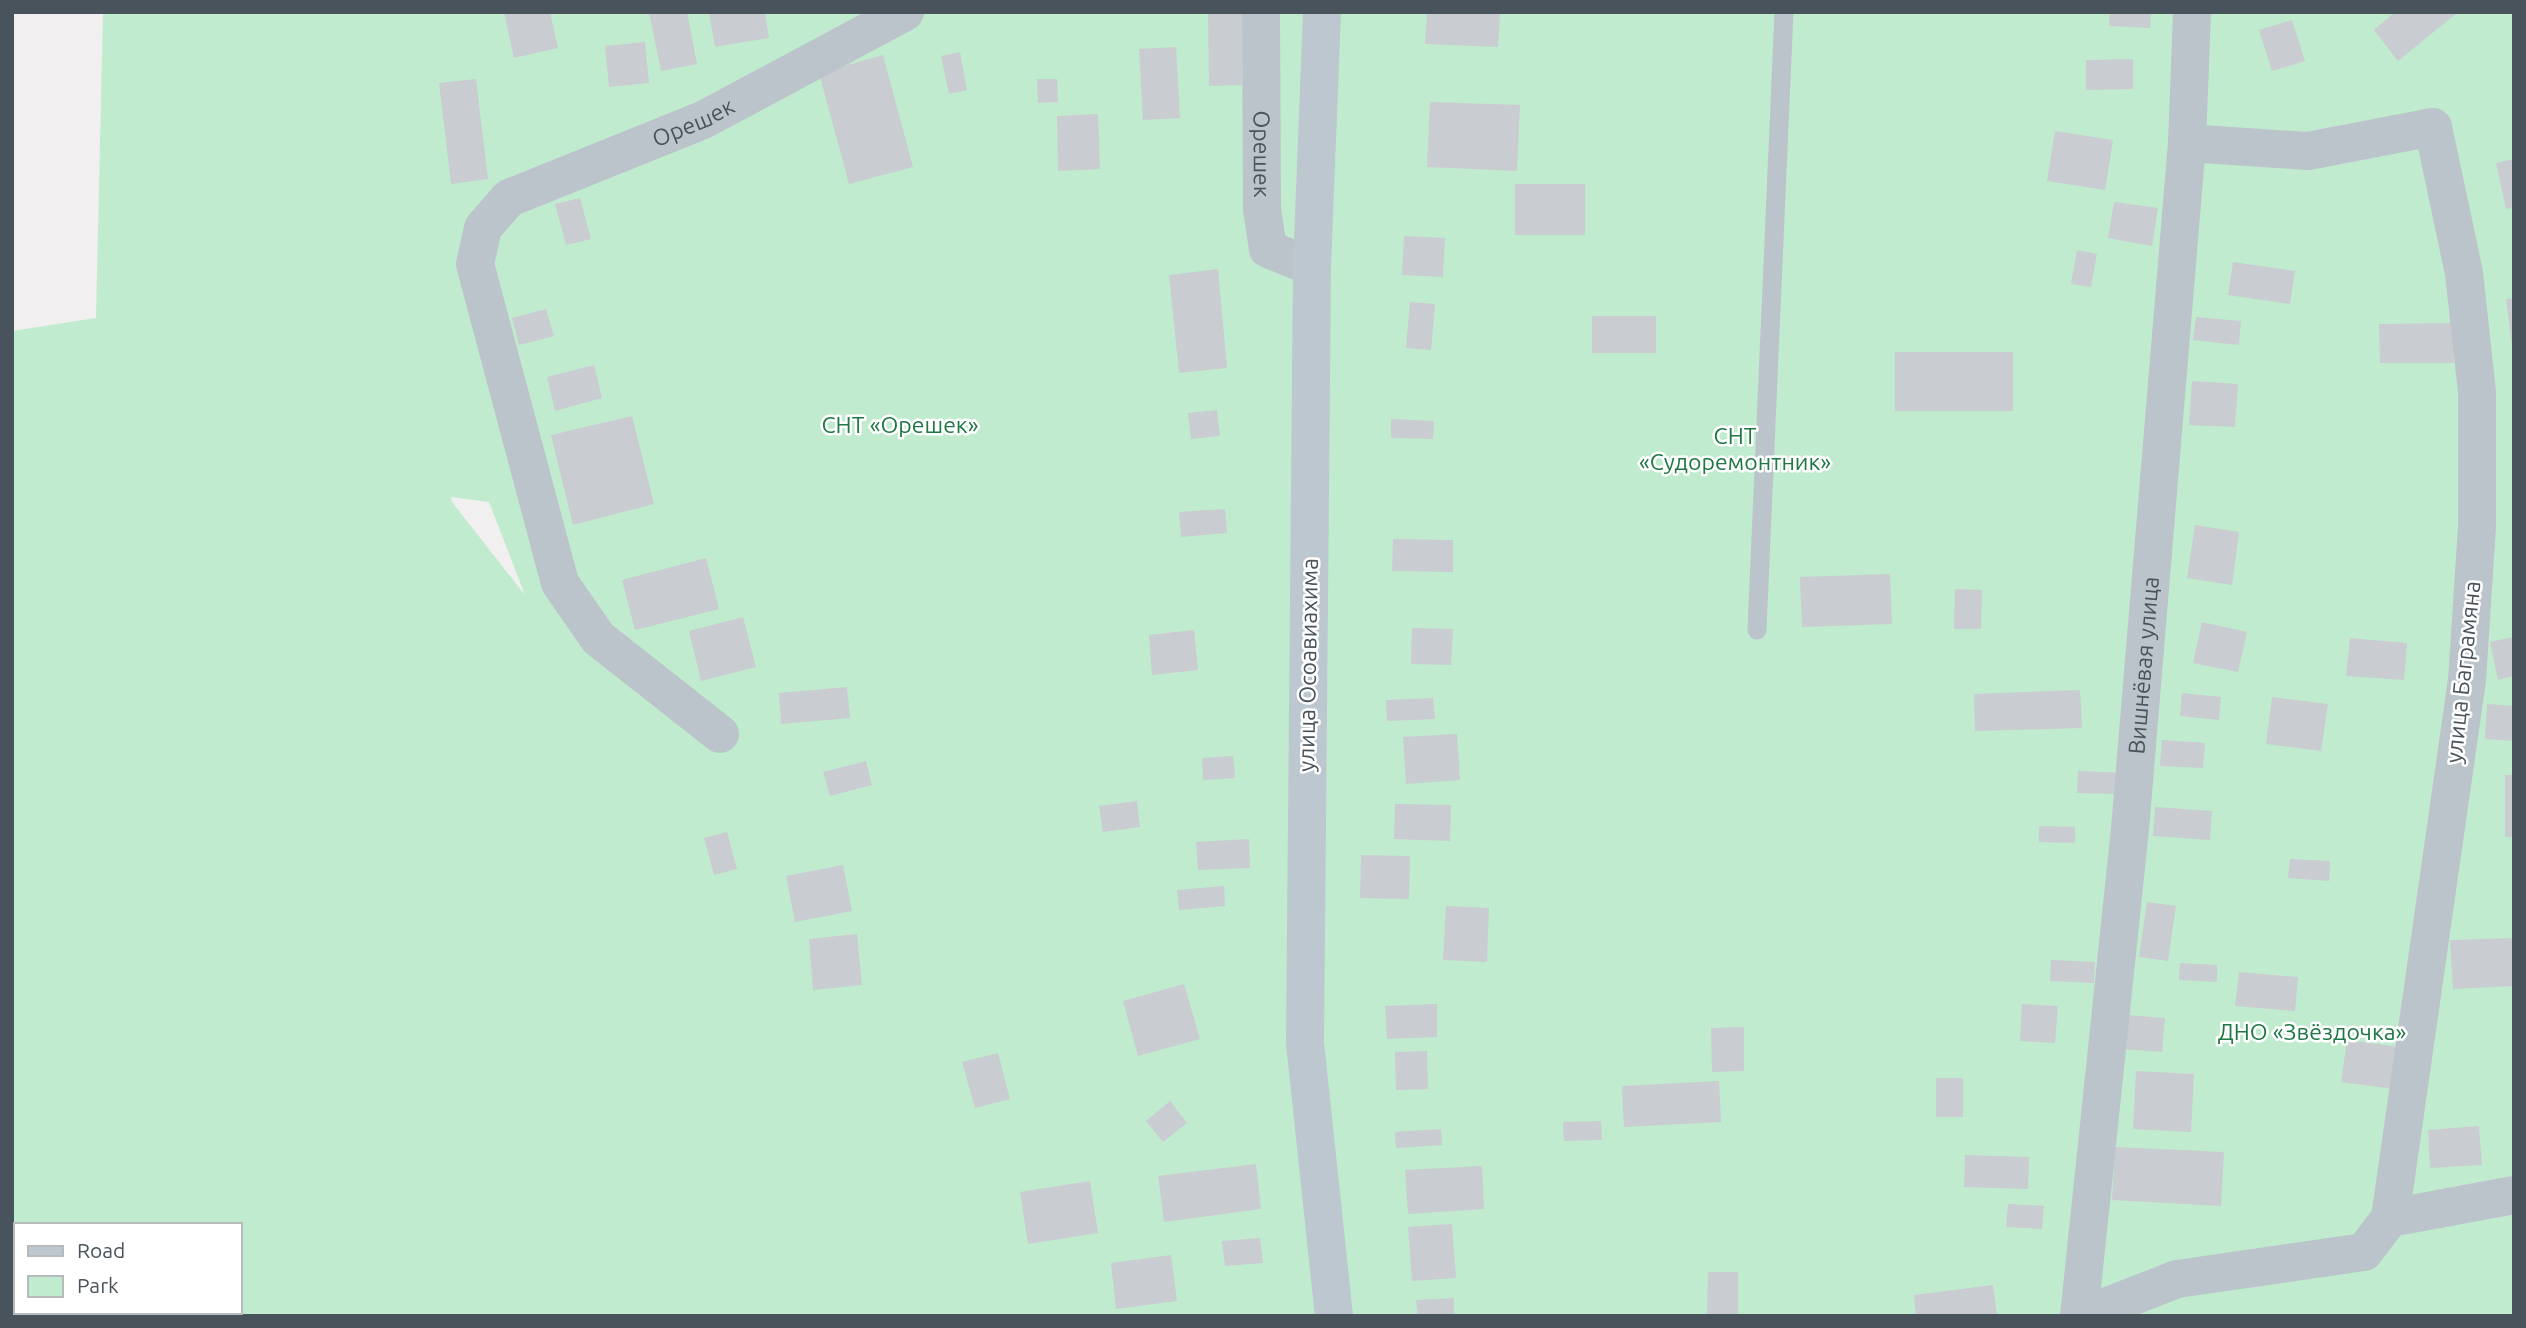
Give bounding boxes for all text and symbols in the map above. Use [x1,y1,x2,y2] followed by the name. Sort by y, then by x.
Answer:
[648,93,739,151] street label: Орешек
[1249,110,1275,198] street label: Орешек
[822,412,978,437] park label: СНТ «Орешек»
[1639,423,1831,474] park label: СНТ «Судоремонтник»
[1293,558,1322,772] street label: улица Осоавиахима
[2123,575,2163,755] street label: Вишнёвая улица
[2441,580,2485,764] street label: улица Баграмяна
[2218,1019,2406,1044] park label: ДНО «Звёздочка»
[14,1223,242,1314] legend
[77,1238,125,1262] text: Road
[77,1273,119,1297] text: Park

